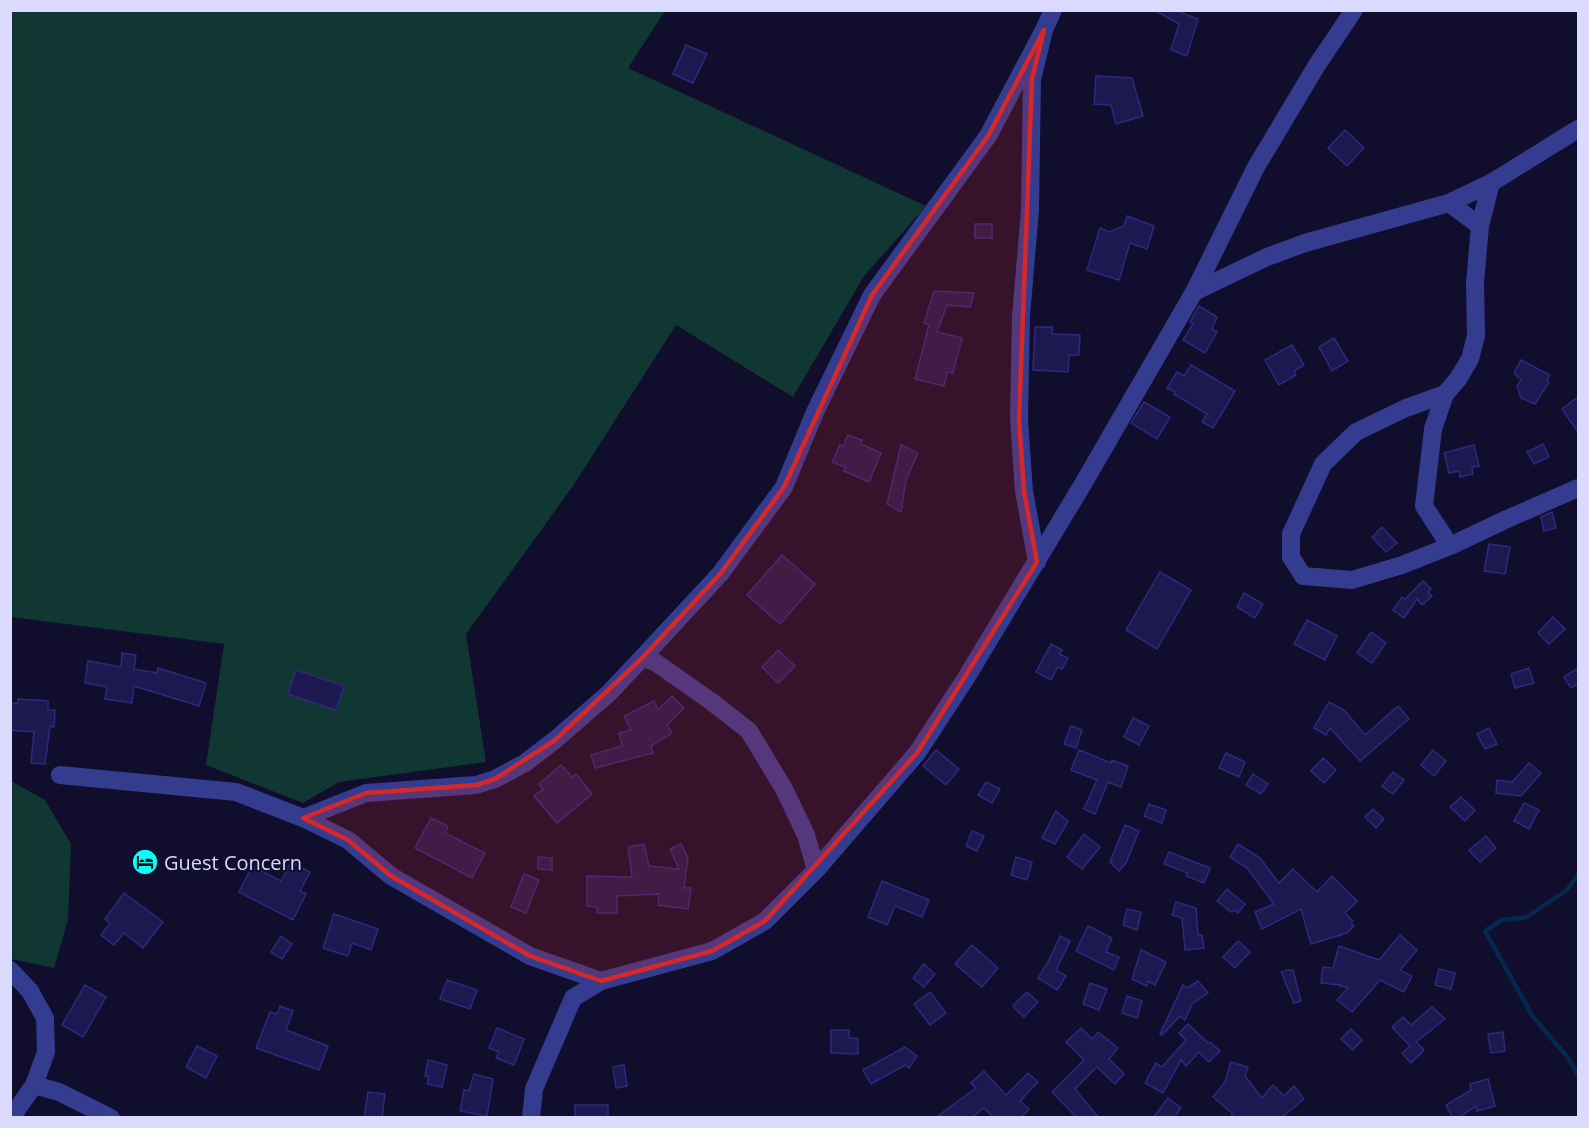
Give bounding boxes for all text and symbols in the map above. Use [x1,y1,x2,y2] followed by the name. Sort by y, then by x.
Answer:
[130,847,160,877] hotel icon: Guest Concern
[164,849,302,876] place label: Guest Concern

